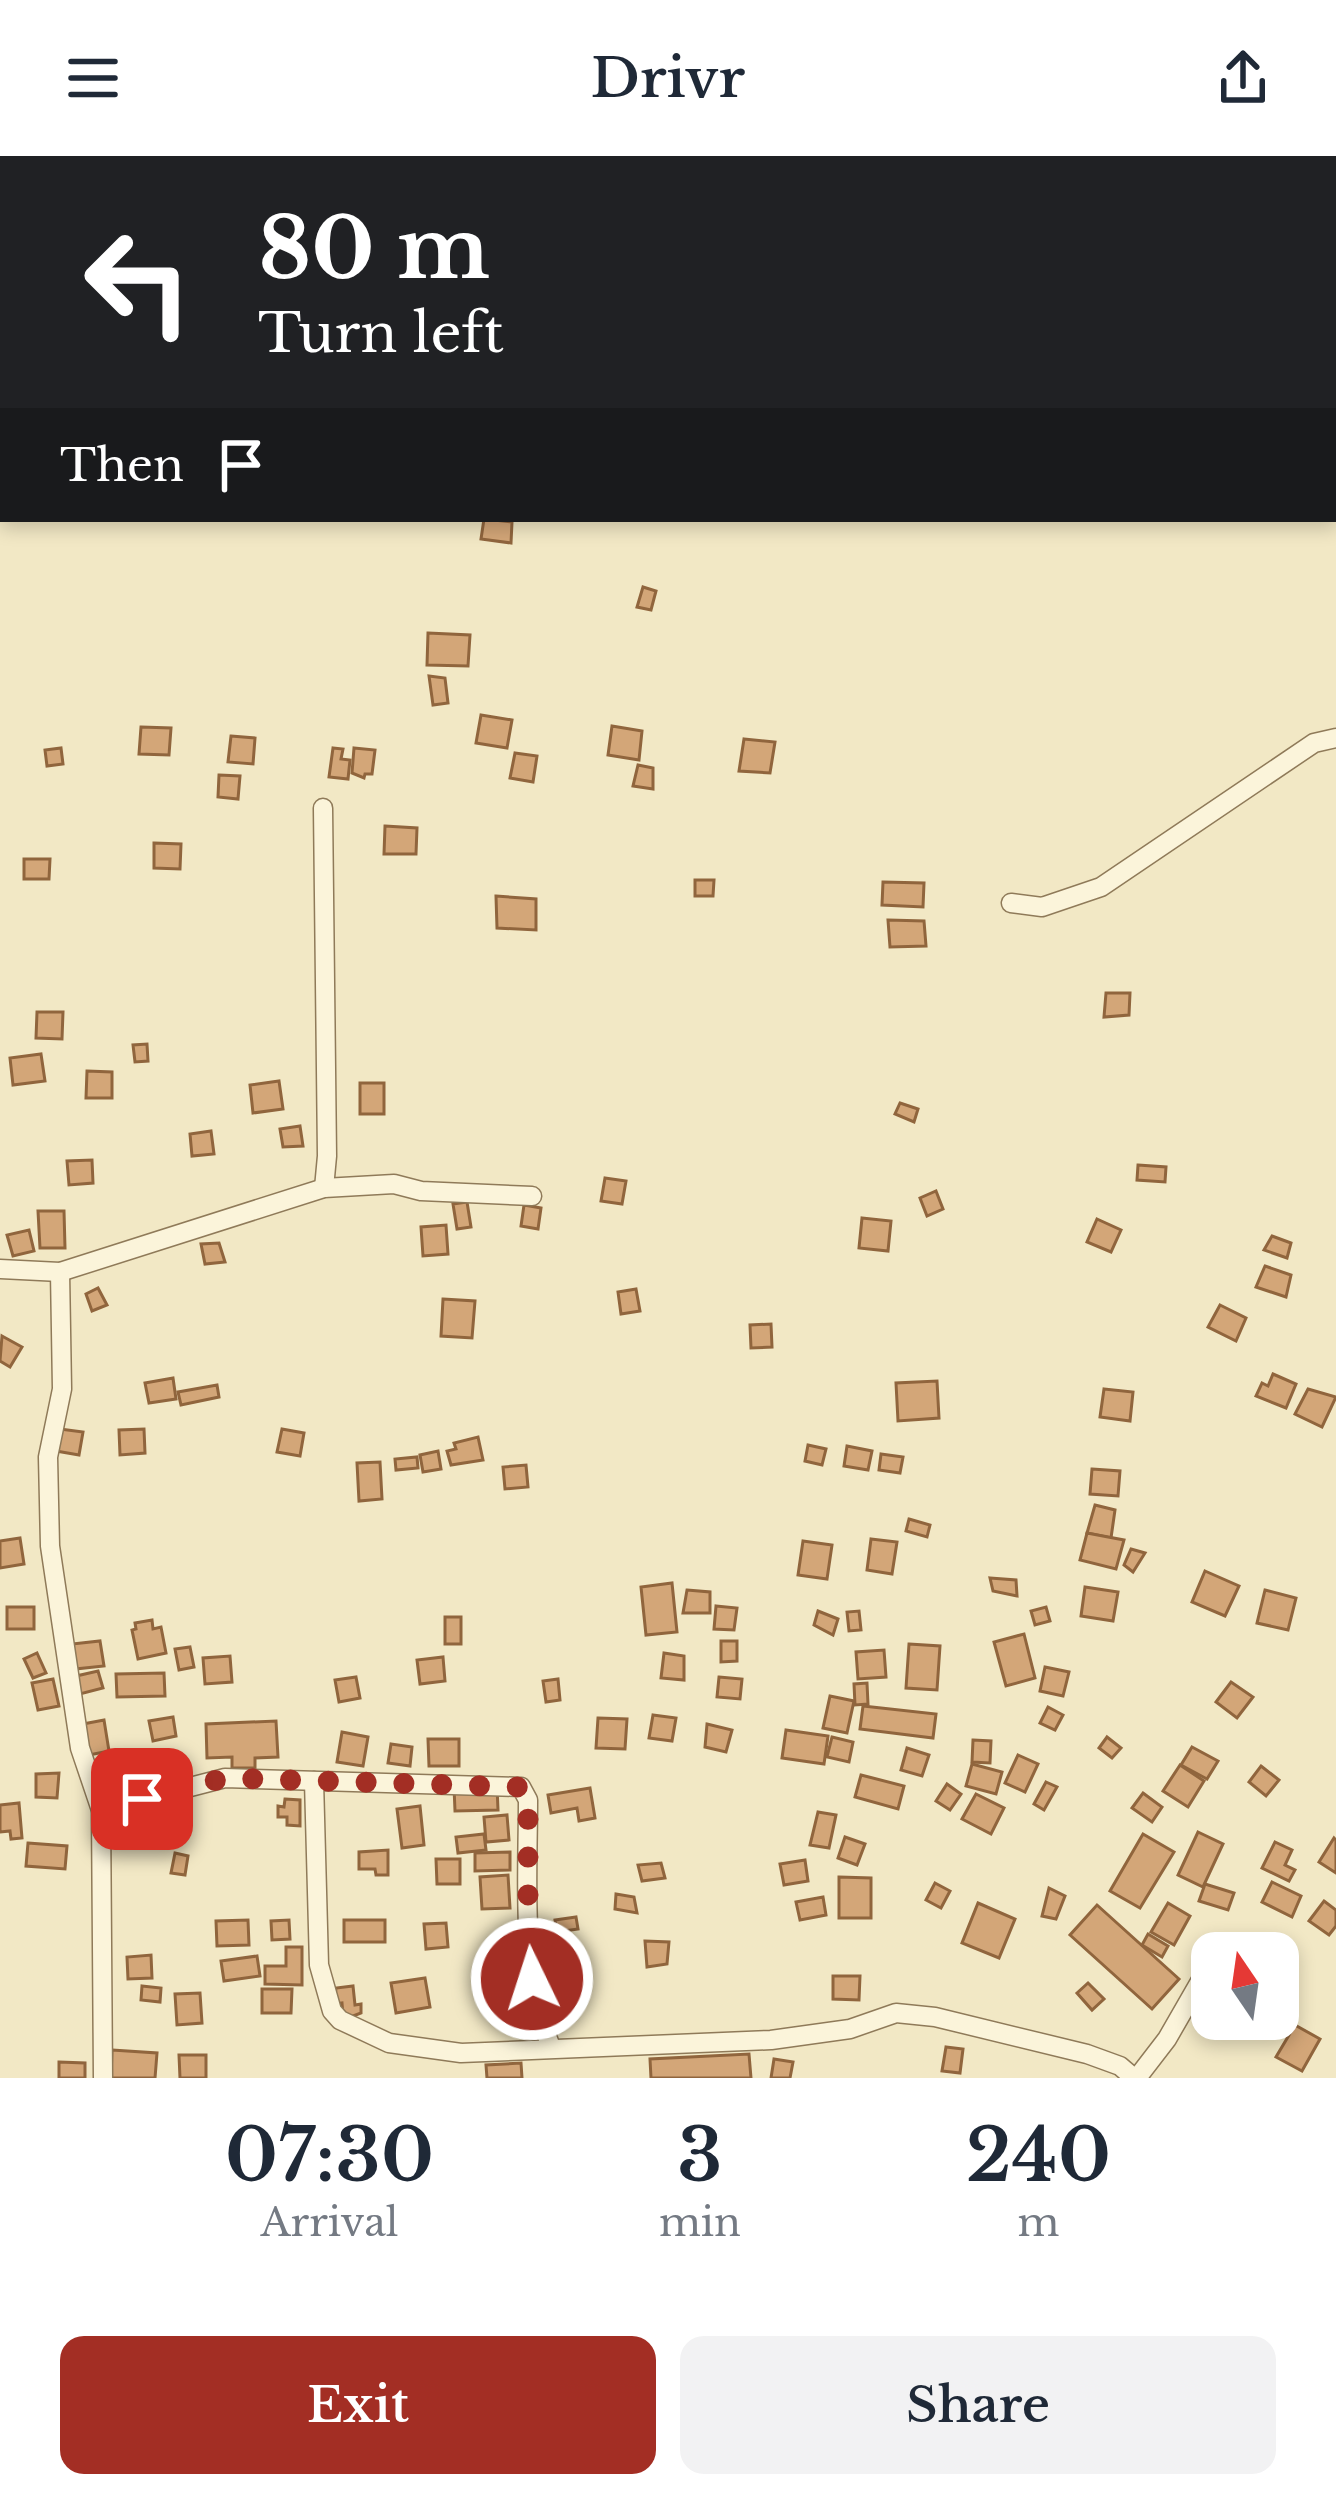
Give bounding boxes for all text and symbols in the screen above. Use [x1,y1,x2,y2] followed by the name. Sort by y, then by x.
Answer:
[60,45,126,111] icon: menu
[591,45,745,112] text: Drivr
[1210,45,1276,111] icon: share
[258,197,490,301] text: 80 m
[60,204,216,360] icon: left
[258,300,504,367] text: Turn left
[208,432,274,498] icon: arrive
[60,437,184,493] text: Then
[91,1748,193,1850] pin
[109,1766,175,1832] icon: arrive
[469,1916,595,2042] position arrow
[1191,1932,1299,2040] north arrow
[1191,1932,1299,2040] map controls
[225,2111,434,2200] text: 07:30
[677,2111,723,2200] text: 3
[966,2111,1111,2200] text: 240
[260,2198,399,2247] text: Arrival
[659,2198,741,2247] text: min
[1018,2198,1059,2247] text: m
[60,2336,656,2474] button: Exit
[680,2336,1276,2474] button: Share

